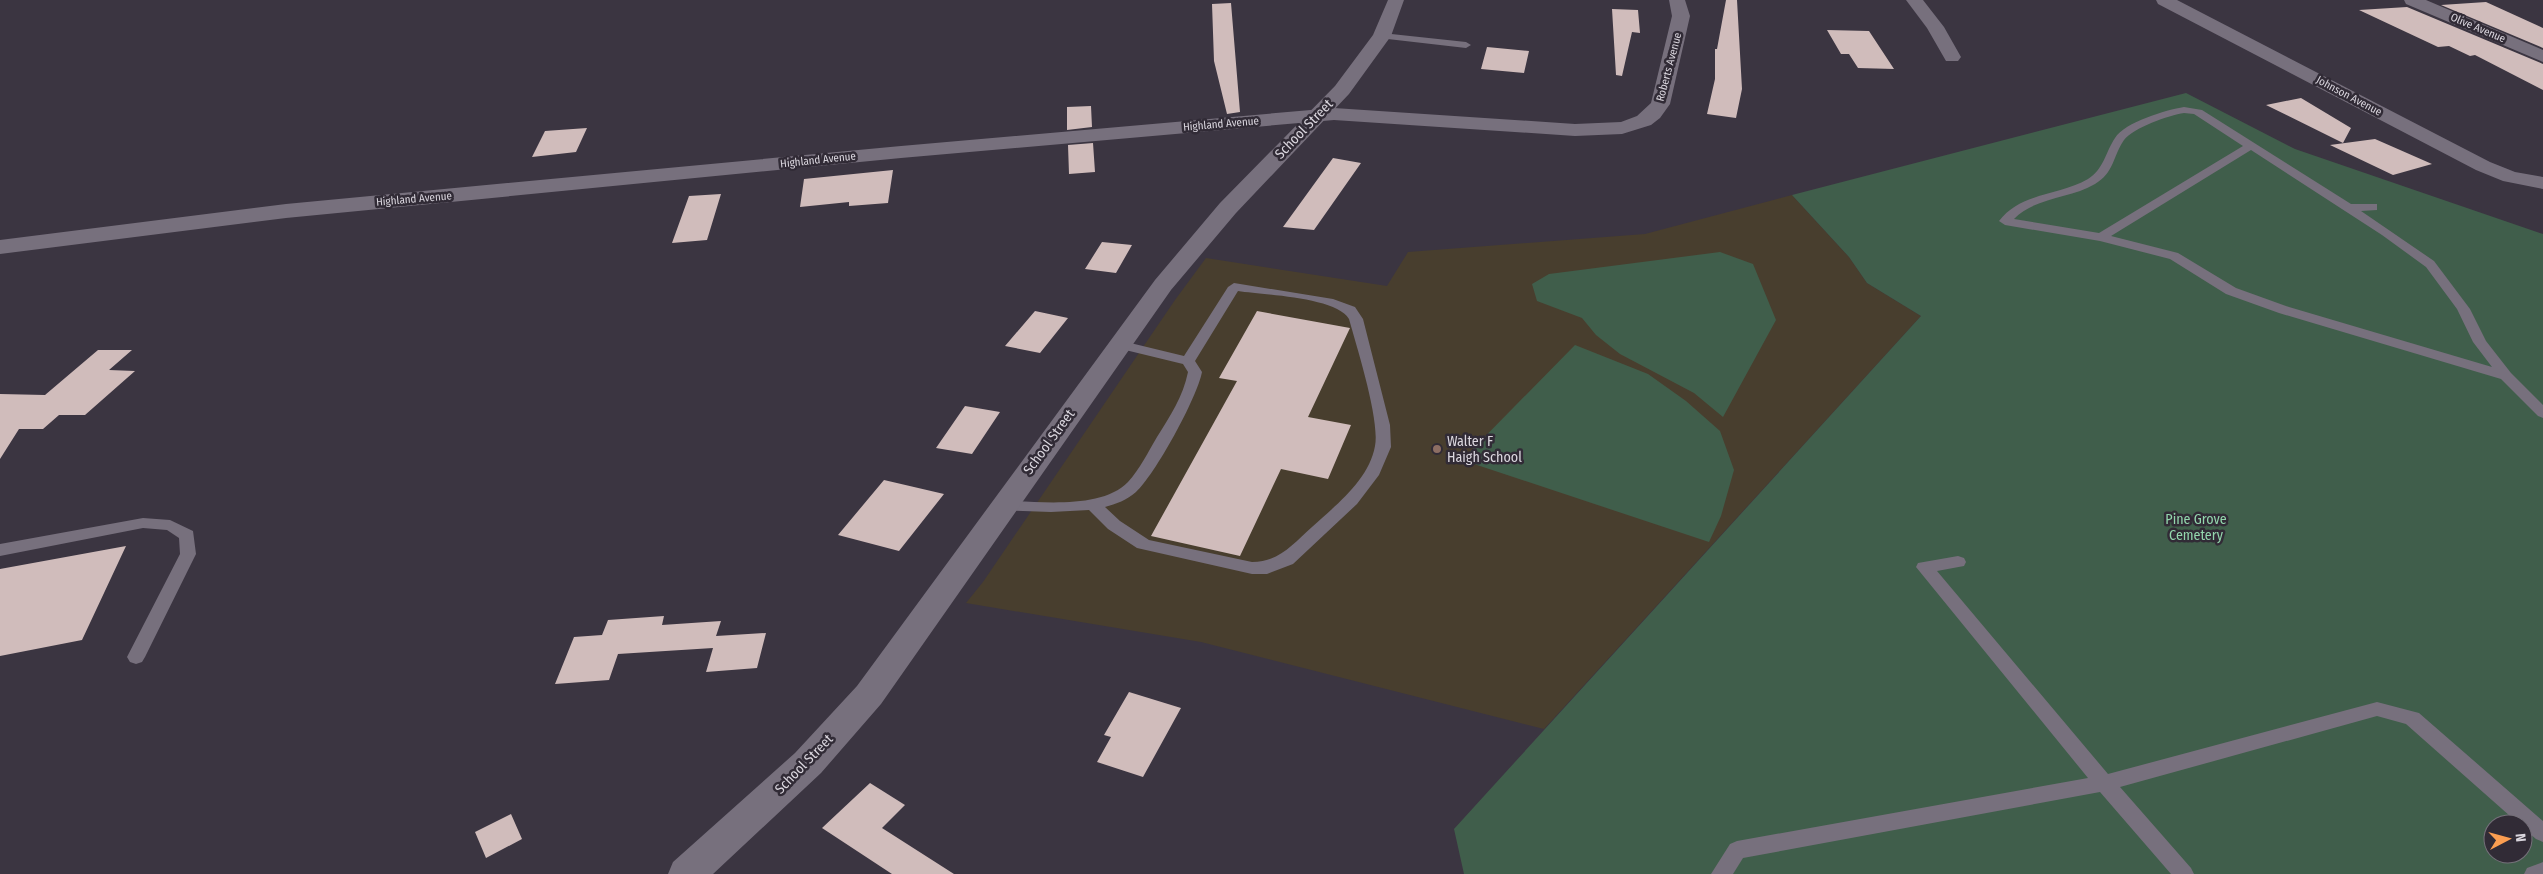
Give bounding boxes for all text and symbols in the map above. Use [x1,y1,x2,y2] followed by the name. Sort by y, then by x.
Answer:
[2449,11,2507,45] street label: Olive Avenue
[1654,31,1684,103] street label: Roberts Avenue
[2314,73,2384,119] street label: Johnson Avenue
[1271,95,1337,162] street label: School Street
[1183,114,1259,134] street label: Highland Avenue
[780,150,856,170] street label: Highland Avenue
[376,189,452,209] street label: Highland Avenue
[1020,406,1079,478] street label: School Street
[1447,433,1522,466] place label: Walter F Haigh School
[1431,443,1443,455] marker: Walter F Haigh School
[2165,511,2227,544] park label: Pine Grove Cemetery
[771,730,837,797] street label: School Street
[2483,814,2533,864] north arrow
[2512,833,2529,843] text: N

